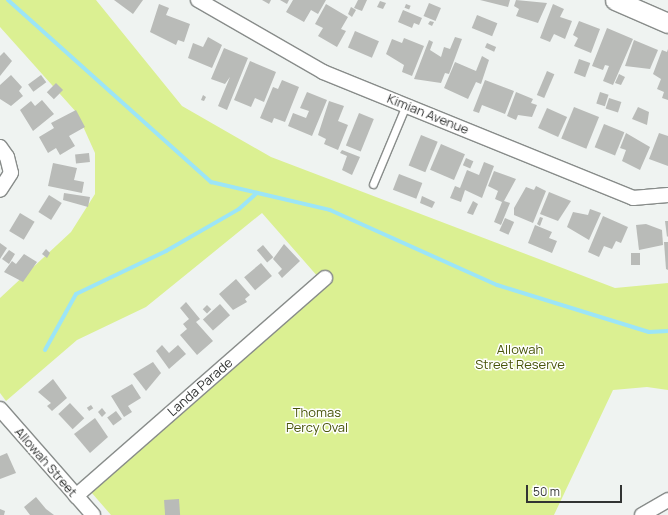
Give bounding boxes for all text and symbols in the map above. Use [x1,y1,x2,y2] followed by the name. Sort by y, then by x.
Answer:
[385,90,471,138] street label: Kimian Avenue
[475,342,565,373] park label: Allowah Street Reserve
[164,355,236,419] street label: Landa Parade
[286,405,348,436] park label: Thomas Percy Oval
[12,424,80,500] street label: Allowah Street
[528,477,624,503] scale bar
[533,483,560,500] text: 50 m

